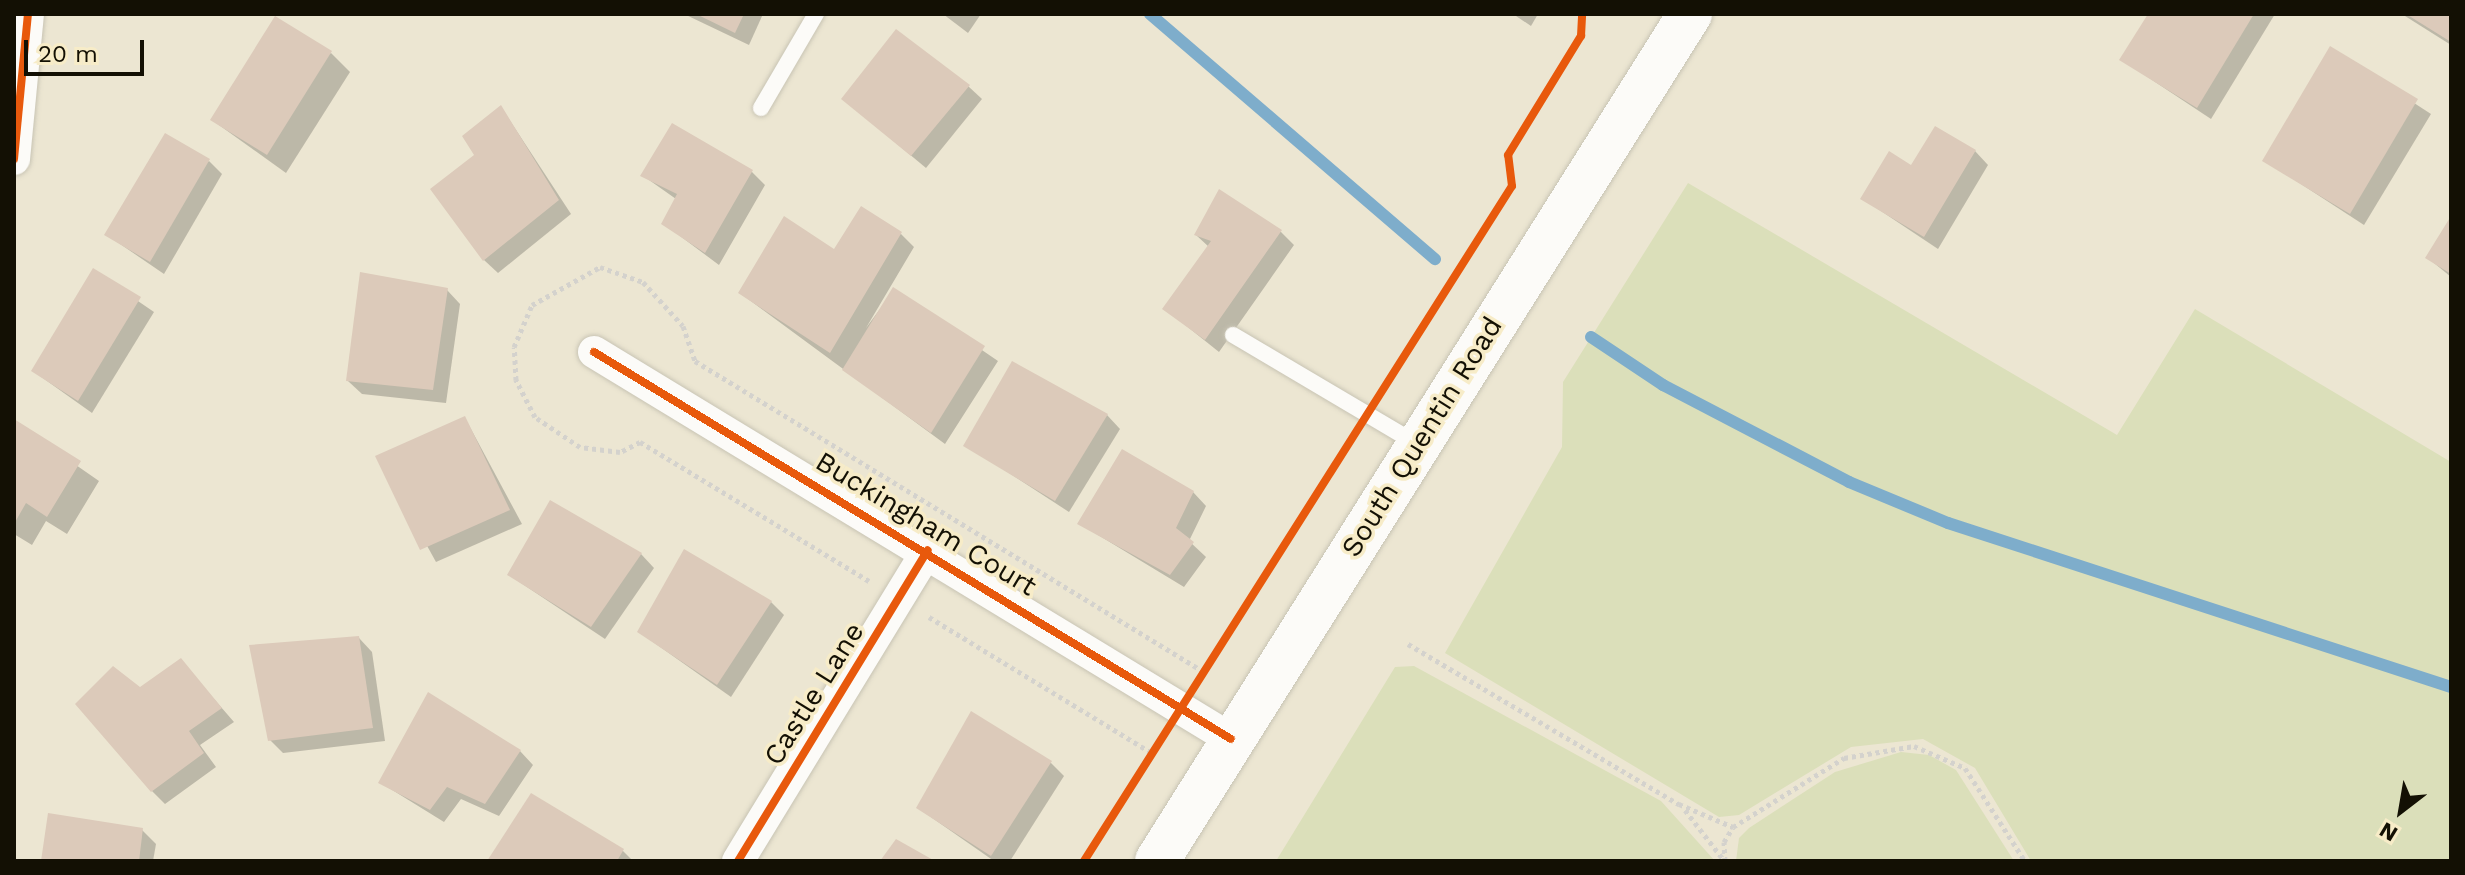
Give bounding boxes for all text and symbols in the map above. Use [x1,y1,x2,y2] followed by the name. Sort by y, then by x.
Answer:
[28,24,148,74] scale bar
[38,40,98,68] text: 20 m
[1334,311,1510,563] street label: South Quentin Road
[809,445,1043,603] street label: Buckingham Court
[757,616,871,772] street label: Castle Lane
[2361,771,2441,851] north arrow
[2375,817,2402,847] text: N

